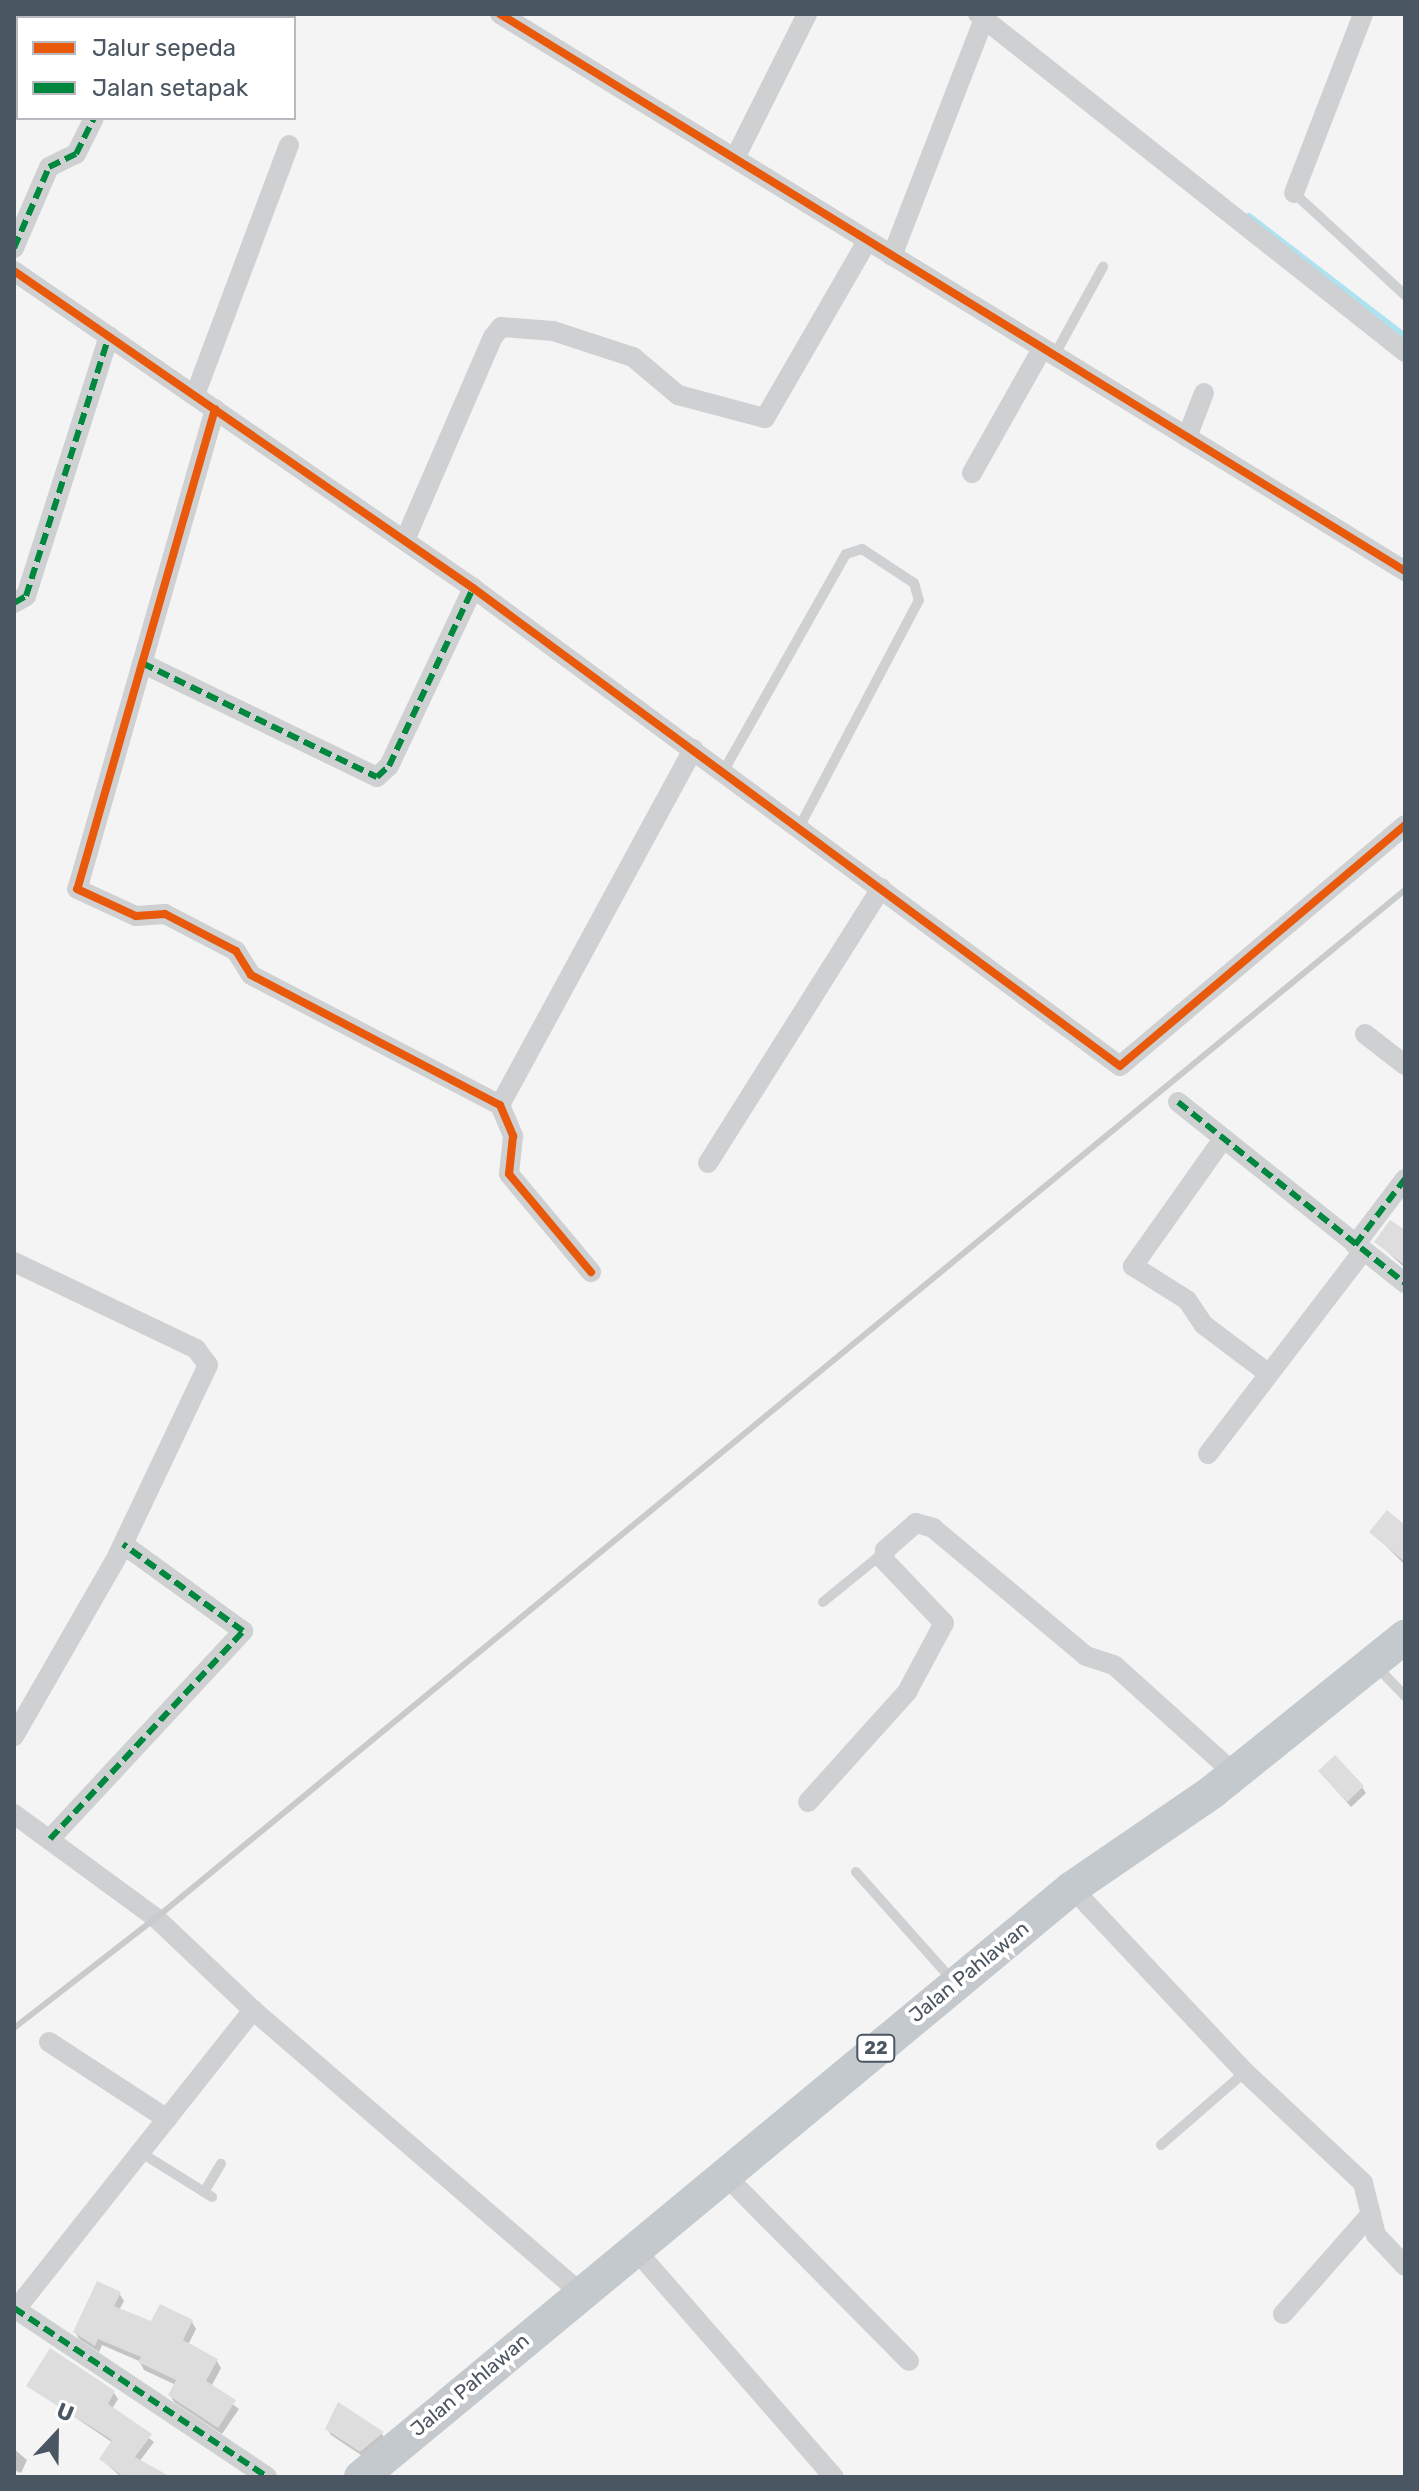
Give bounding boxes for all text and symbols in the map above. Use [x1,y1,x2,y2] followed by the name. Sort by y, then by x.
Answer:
[16,16,296,120] legend
[92,34,236,62] text: Jalur sepeda
[92,74,248,102] text: Jalan setapak
[904,1916,1034,2028] street label: Jalan Pahlawan
[856,2034,896,2062] road number: 22
[406,2329,534,2441] street label: Jalan Pahlawan
[16,2395,96,2475] north arrow
[53,2397,78,2428] text: U

